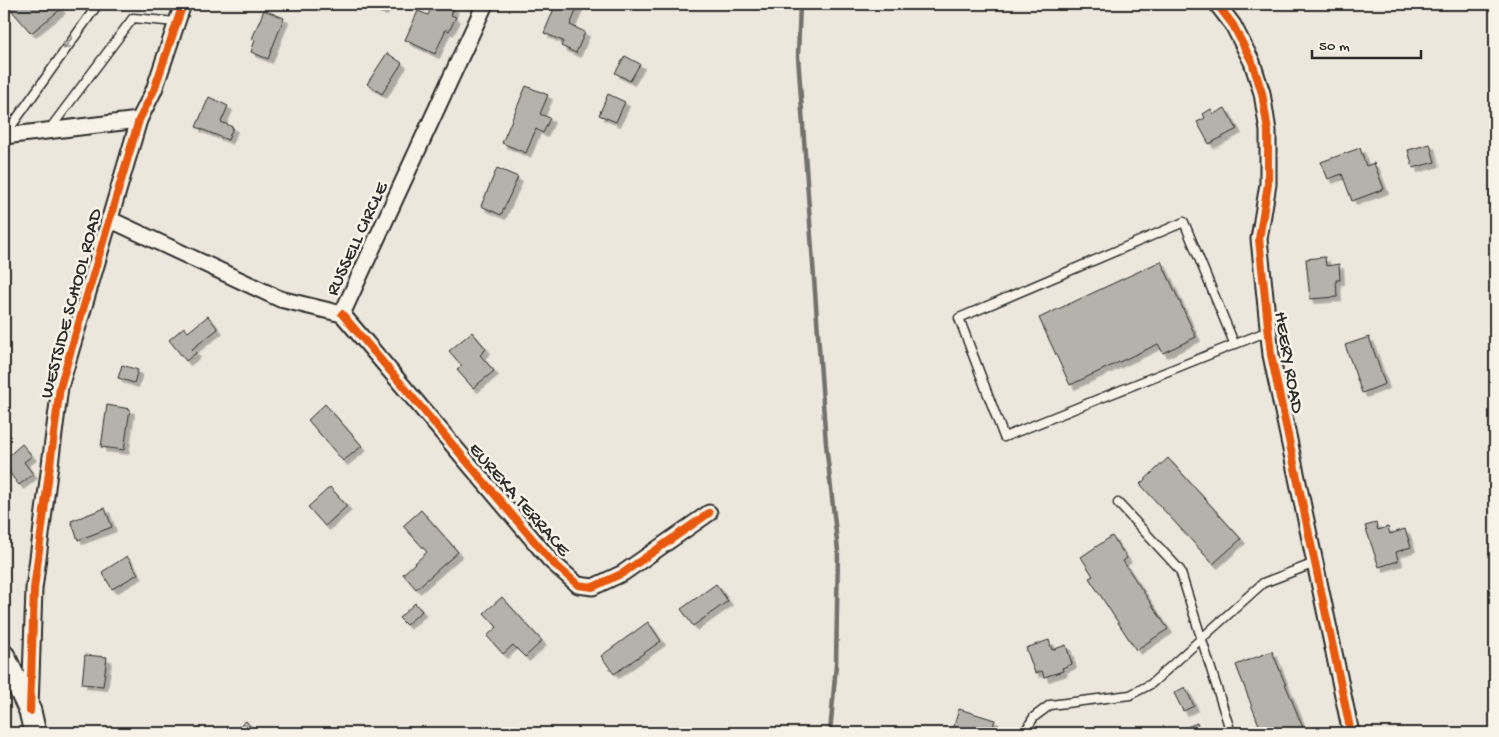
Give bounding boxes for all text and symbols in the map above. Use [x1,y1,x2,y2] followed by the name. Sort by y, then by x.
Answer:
[1312,28,1420,60] scale bar
[63,36,74,50] one-way arrow
[1319,38,1350,56] text: 50 m
[322,178,395,300] street label: RUSSELL CIRCLE
[36,206,109,401] street label: WESTSIDE SCHOOL ROAD
[1267,310,1308,416] street label: HEERY ROAD
[463,439,575,563] street label: EUREKA TERRACE

